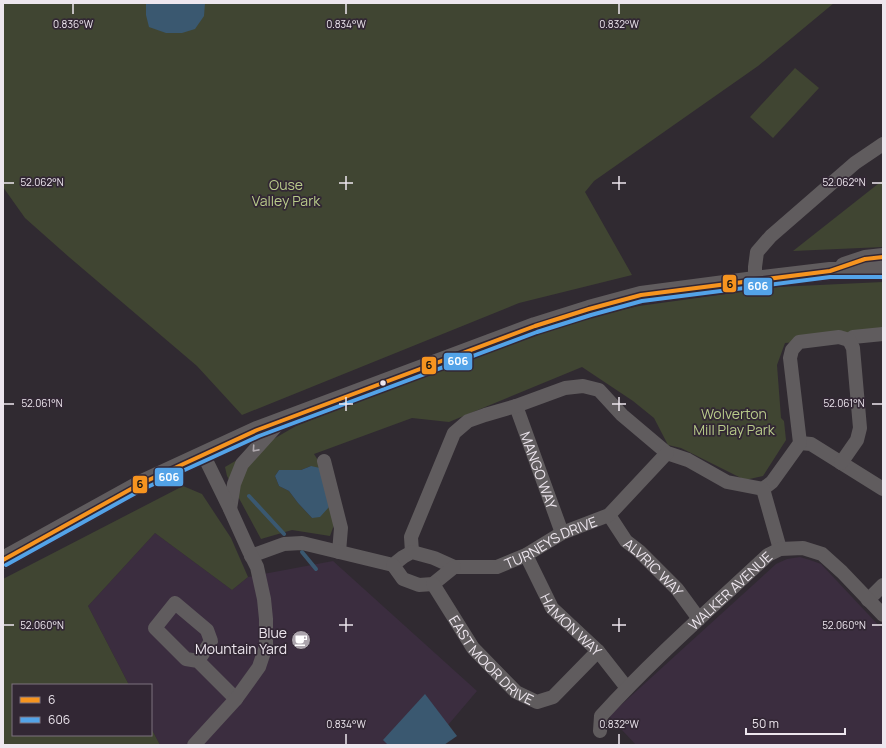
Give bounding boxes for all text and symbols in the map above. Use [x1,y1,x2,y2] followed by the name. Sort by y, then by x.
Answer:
[53,17,94,31] text: 0.836°W
[326,17,366,31] text: 0.834°W
[599,17,639,31] text: 0.832°W
[20,175,64,189] text: 52.062°N
[252,175,321,210] park label: Ouse Valley Park
[822,175,866,189] text: 52.062°N
[722,274,737,293] line badge: 6
[727,276,734,291] text: 6
[743,277,773,296] line badge: 606
[748,278,769,293] text: 606
[443,352,473,371] line badge: 606
[448,353,469,368] text: 606
[421,356,437,375] line badge: 6
[426,357,433,372] text: 6
[378,378,388,388] unlabelled marker
[21,396,63,410] text: 52.061°N
[823,396,865,410] text: 52.061°N
[693,404,776,439] park label: Wolverton Mill Play Park
[516,429,562,511] street label: MANGO WAY
[253,444,260,452] one-way arrow
[154,467,184,487] line badge: 606
[159,469,180,484] text: 606
[132,475,148,494] line badge: 6
[137,476,144,491] text: 6
[501,511,600,572] street label: TURNEYS DRIVE
[620,533,688,600] street label: ALVRIC WAY
[684,547,776,634] street label: WALKER AVENUE
[537,590,606,660] street label: HAMON WAY
[445,611,537,709] street label: EAST MOOR DRIVE
[20,618,64,632] text: 52.060°N
[822,618,866,632] text: 52.060°N
[195,623,287,658] place label: Blue Mountain Yard
[290,629,312,651] cafe icon: Blue Mountain Yard
[12,684,152,736] legend
[48,691,55,708] text: 6
[746,710,845,736] scale bar
[48,711,70,728] text: 606
[752,715,779,732] text: 50 m
[326,717,366,731] text: 0.834°W
[599,717,639,731] text: 0.832°W

